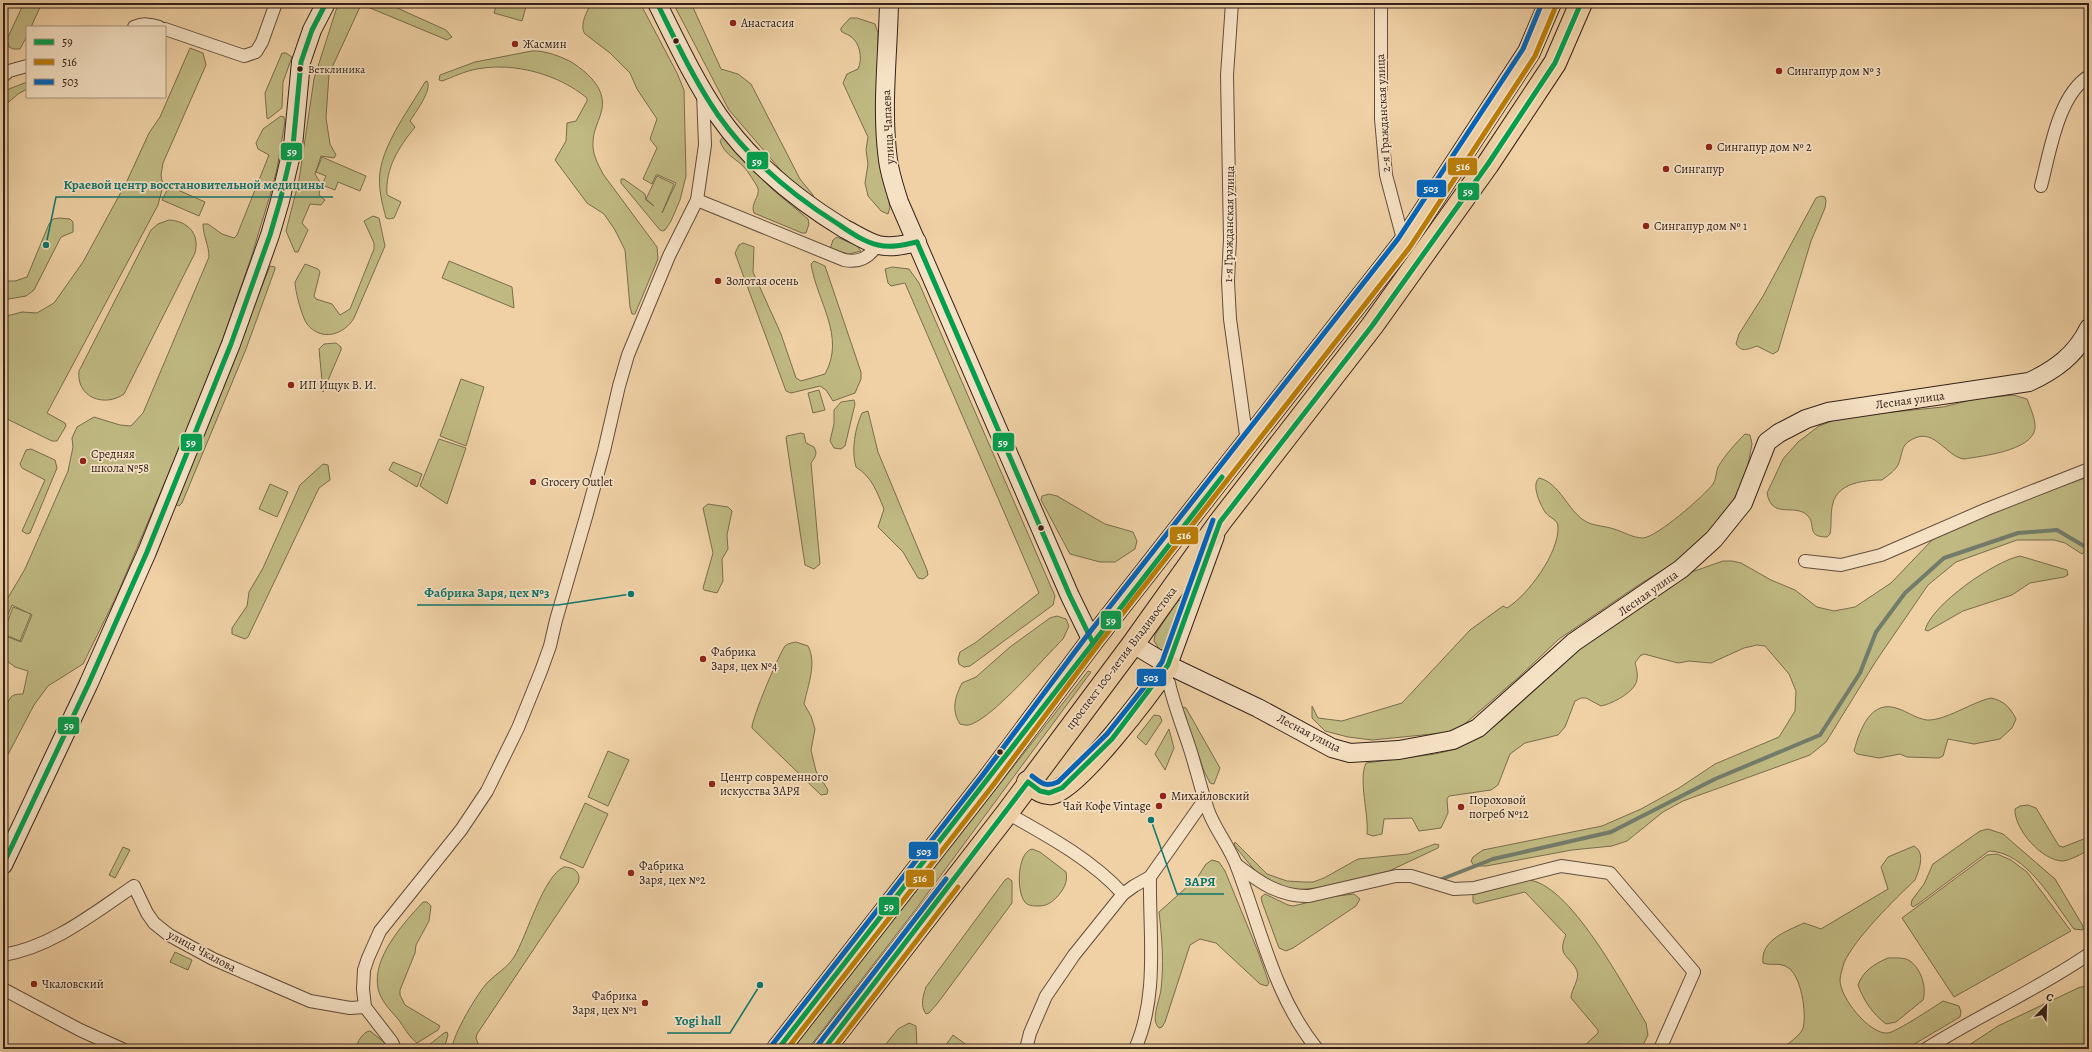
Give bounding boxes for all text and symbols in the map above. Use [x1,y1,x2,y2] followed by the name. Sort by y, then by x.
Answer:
[740,15,795,31] place label: Анастасия
[728,18,738,28] marker: Анастасия
[26,26,166,98] legend
[62,34,73,50] text: 59
[523,36,567,52] place label: Жасмин
[671,36,681,46] unlabelled marker
[510,39,520,49] marker: Жасмин
[1372,53,1394,173] street label: 2-я Гражданская улица
[62,54,77,70] text: 516
[308,62,366,77] place label: Ветклиника
[1787,63,1881,79] place label: Сингапур дом № 3
[295,64,305,74] marker: Ветклиника
[1774,66,1784,76] marker: Сингапур дом № 3
[62,74,79,90] text: 503
[878,89,898,166] street label: улица Чапаева
[1717,139,1812,155] place label: Сингапур дом № 2
[280,142,303,161] line badge: 59
[1704,142,1714,152] marker: Сингапур дом № 2
[287,144,297,159] text: 59
[746,151,769,170] line badge: 59
[752,154,762,169] text: 59
[1447,157,1478,176] line badge: 516
[1456,159,1470,174] text: 516
[1674,161,1724,177] place label: Сингапур
[1661,164,1671,174] marker: Сингапур
[1220,165,1238,283] street label: 1-я Гражданская улица
[56,172,333,197] callout: Краевой центр восстановительной медицины
[63,176,325,193] text: Краевой центр восстановительной медицины
[1416,179,1447,198] line badge: 503
[1424,181,1439,196] text: 503
[1457,182,1480,201] line badge: 59
[1463,184,1473,199] text: 59
[1654,218,1747,234] place label: Сингапур дом № 1
[1641,221,1651,231] marker: Сингапур дом № 1
[726,273,799,289] place label: Золотая осень
[713,276,723,286] marker: Золотая осень
[299,377,377,393] place label: ИП Ищук В. И.
[286,380,296,390] marker: ИП Ищук В. И.
[1874,387,1946,413] street label: Лесная улица
[992,432,1015,452] line badge: 59
[180,433,203,452] line badge: 59
[186,435,196,450] text: 59
[998,435,1008,450] text: 59
[91,446,149,476] place label: Средняя школа №58
[78,456,88,466] marker: Средняя школа №58
[541,474,613,490] place label: Grocery Outlet
[528,477,538,487] marker: Grocery Outlet
[1036,523,1046,533] unlabelled marker
[1169,526,1199,545] line badge: 516
[1177,528,1191,543] text: 516
[1615,566,1681,620] street label: Лесная улица
[417,580,558,605] callout: Фабрика Заря, цех №3
[1062,583,1180,733] street label: проспект 100-летия Владивостока
[424,584,550,601] text: Фабрика Заря, цех №3
[1100,610,1122,630] line badge: 59
[1106,613,1116,628] text: 59
[711,644,778,674] place label: Фабрика Заря, цех №4
[698,654,708,664] marker: Фабрика Заря, цех №4
[1136,668,1167,687] line badge: 503
[1144,670,1159,685] text: 503
[1274,710,1344,756] street label: Лесная улица
[57,716,80,735] line badge: 59
[64,718,74,733] text: 59
[995,747,1005,757] unlabelled marker
[720,769,828,799] place label: Центр современного искусства ЗАРЯ
[707,779,717,789] marker: Центр современного искусства ЗАРЯ
[1171,788,1250,804] place label: Михайловский
[1158,791,1168,801] marker: Михайловский
[1469,792,1529,822] place label: Пороховой погреб №12
[1063,798,1151,814] place label: Чай Кофе Vintage
[1154,801,1164,811] marker: Чай Кофе Vintage
[1456,802,1466,812] marker: Пороховой погреб №12
[908,841,939,860] line badge: 503
[917,844,932,859] text: 503
[639,858,706,888] place label: Фабрика Заря, цех №2
[626,868,636,878] marker: Фабрика Заря, цех №2
[905,869,935,888] line badge: 516
[1177,869,1224,894] callout: ЗАРЯ
[913,871,927,886] text: 516
[1184,873,1216,890] text: ЗАРЯ
[878,896,900,916] line badge: 59
[884,899,894,914] text: 59
[164,926,239,976] street label: улица Чкалова
[42,976,104,992] place label: Чкаловский
[29,979,39,989] marker: Чкаловский
[2026,986,2066,1026] north arrow
[572,988,637,1018] place label: Фабрика Заря, цех №1
[2044,989,2056,1006] text: С
[640,998,650,1008] marker: Фабрика Заря, цех №1
[667,1008,730,1033] callout: Yogi hall
[674,1012,722,1029] text: Yogi hall

